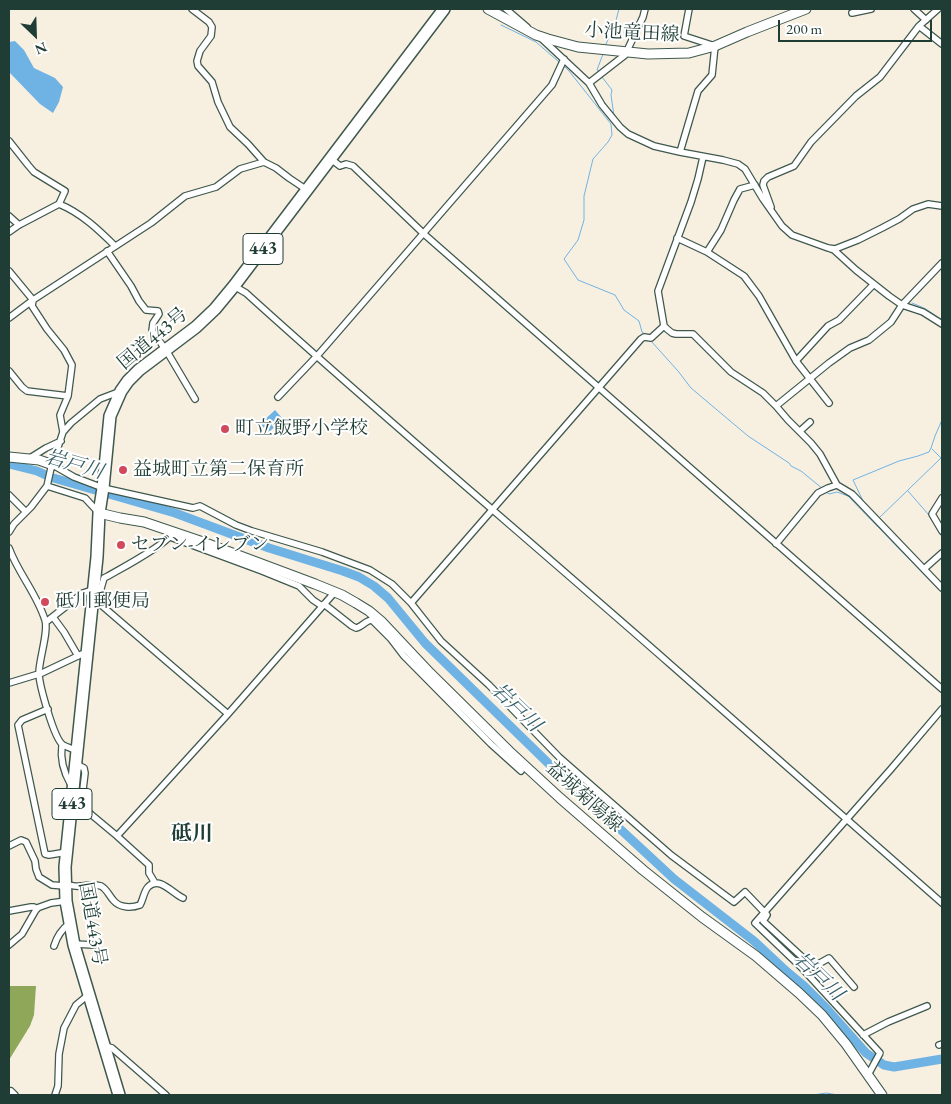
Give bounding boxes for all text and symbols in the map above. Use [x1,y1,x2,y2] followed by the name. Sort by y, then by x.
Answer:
[10,10,60,60] north arrow
[781,10,935,42] scale bar
[584,19,680,47] street label: 小池竜田線
[786,19,822,38] text: 200 m
[32,38,50,59] text: N
[243,233,283,264] road number: 443
[113,303,193,375] street label: 国道443号
[235,418,368,440] place label: 町立飯野小学校
[219,423,231,435] marker: 町立飯野小学校
[42,445,106,485] water label: 岩戸川
[133,459,304,481] place label: 益城町立第二保育所
[117,464,129,476] marker: 益城町立第二保育所
[131,534,269,556] place label: セブン-イレブン
[115,539,127,551] marker: セブン-イレブン
[55,591,150,613] place label: 砥川郵便局
[39,596,51,608] marker: 砥川郵便局
[486,679,546,737] water label: 岩戸川
[541,757,627,837] street label: 益城菊陽線
[52,789,92,820] road number: 443
[171,821,213,847] district label: 砥川
[73,880,111,968] street label: 国道443号
[788,948,848,1006] water label: 岩戸川

